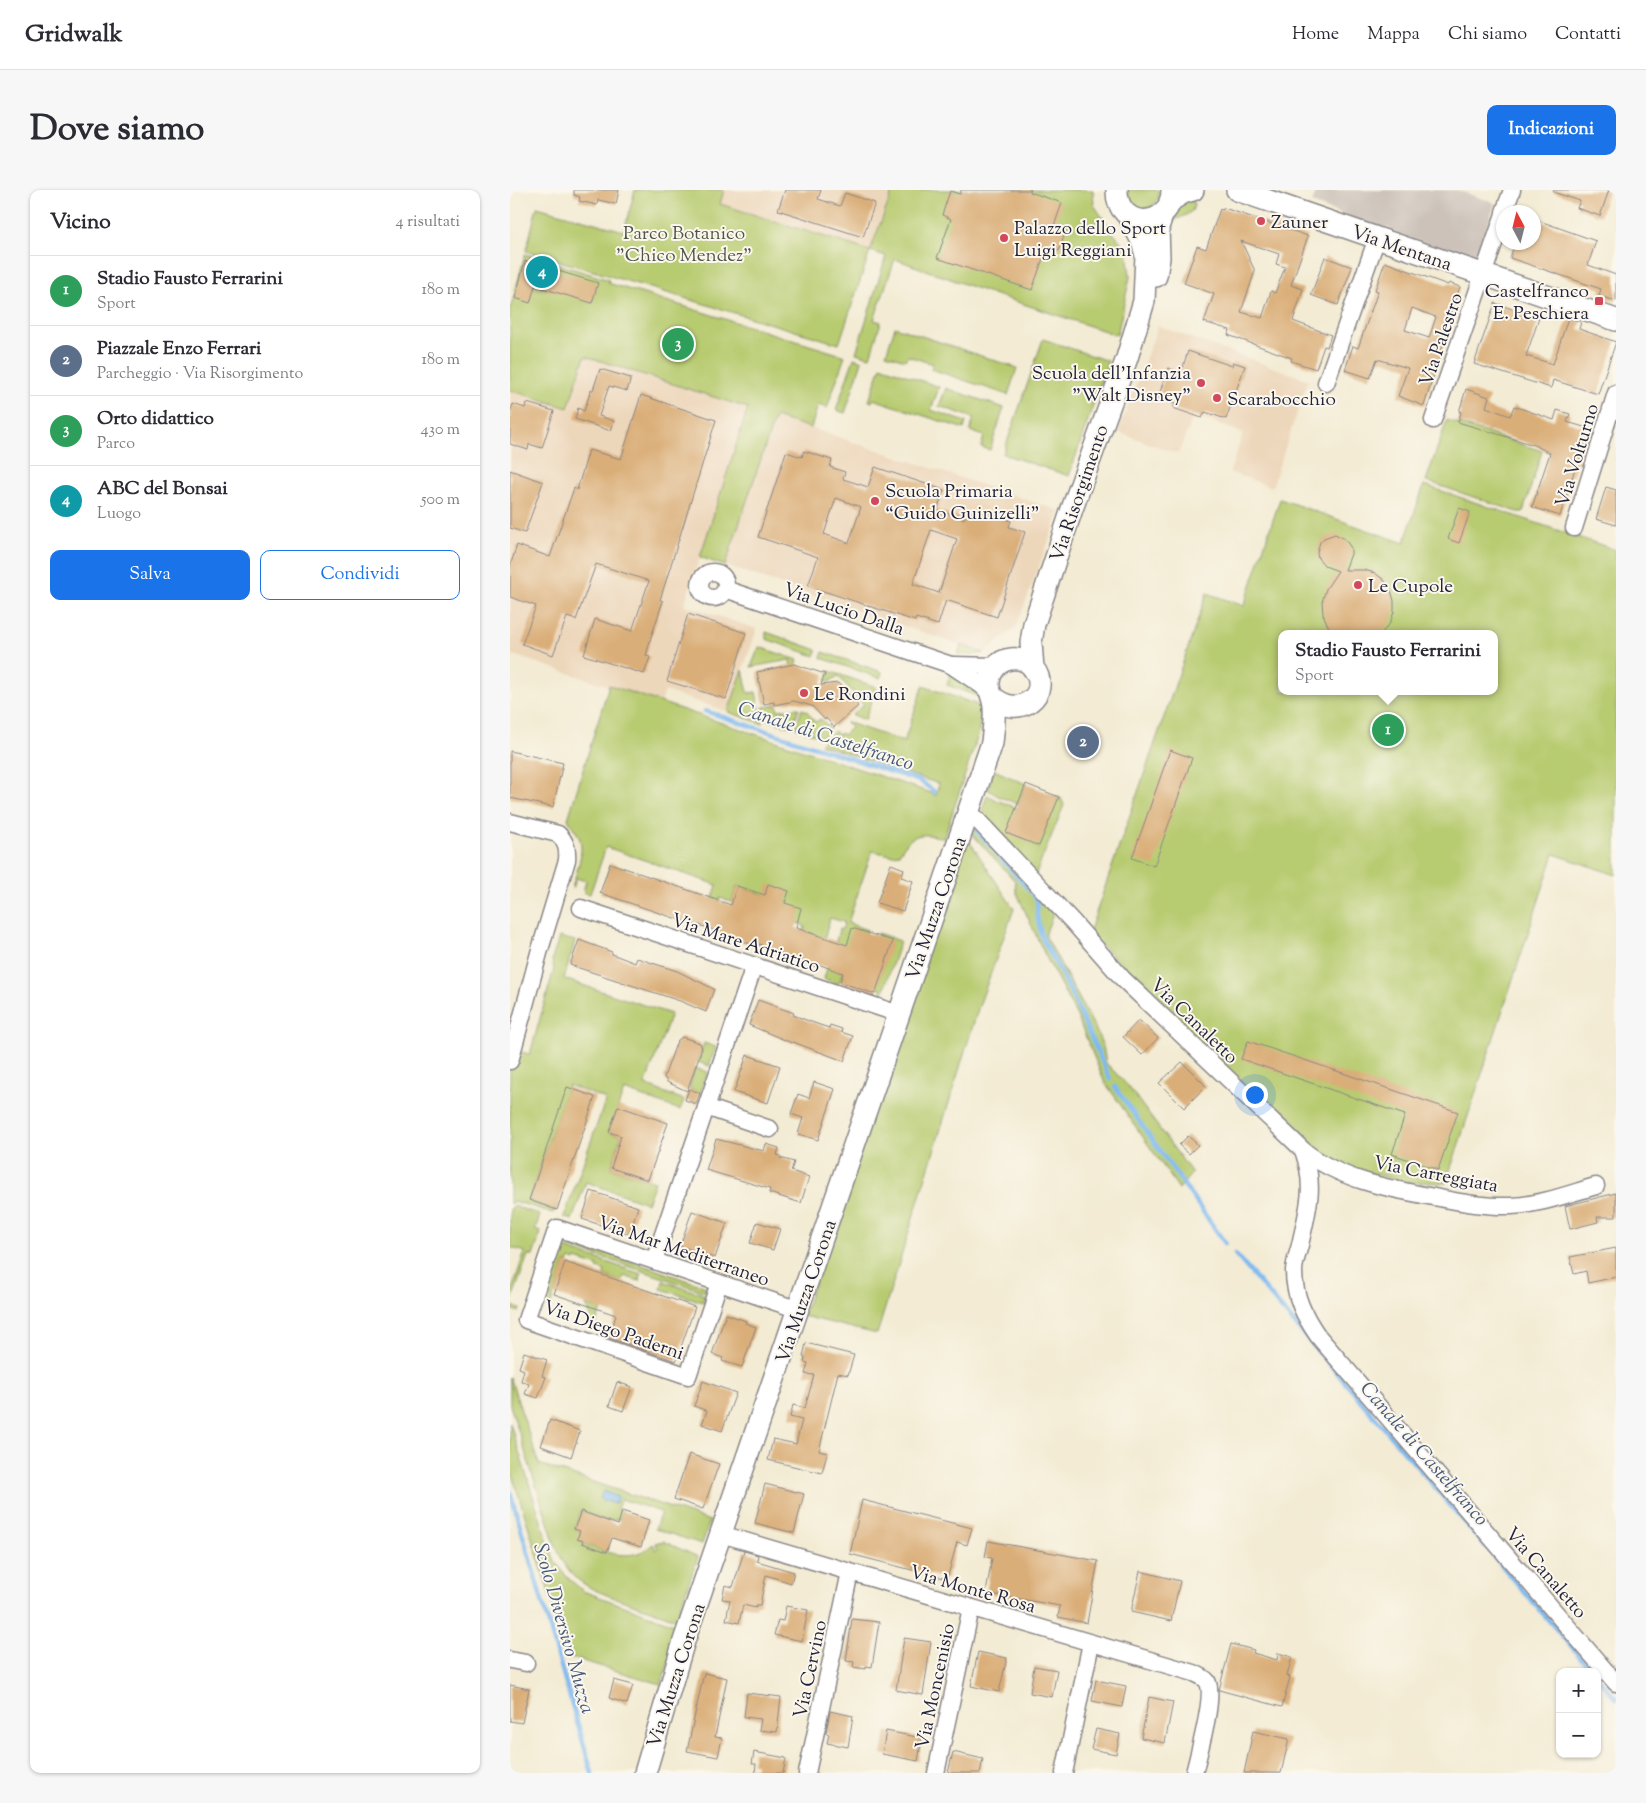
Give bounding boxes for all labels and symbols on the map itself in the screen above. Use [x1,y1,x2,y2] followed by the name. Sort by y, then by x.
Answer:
[1496,205,1541,250] north arrow
[1271,210,1328,237] place label: Zauner
[1255,215,1267,227] marker: Zauner
[1014,216,1167,265] place label: Palazzo dello Sport Luigi Reggiani
[1347,220,1455,279] street label: Via Mentana
[616,221,752,270] park label: Parco Botanico "Chico Mendez"
[998,232,1010,244] marker: Palazzo dello Sport Luigi Reggiani
[526,253,558,291] pin: 4
[1485,279,1589,328] place label: Castelfranco E. Peschiera
[1414,290,1471,390] street label: Via Palestro
[1593,295,1605,307] marker: Castelfranco E. Peschiera
[662,325,694,363] pin: 3
[1032,361,1191,410] place label: Scuola dell'Infanzia "Walt Disney"
[1195,377,1207,389] marker: Scuola dell'Infanzia "Walt Disney"
[1227,387,1336,414] place label: Scarabocchio
[1211,392,1223,404] marker: Scarabocchio
[1550,400,1607,511] street label: Via Volturno
[1044,422,1116,566] street label: Via Risorgimento
[885,479,1040,528] place label: Scuola Primaria “Guido Guinizelli”
[869,495,881,507] marker: Scuola Primaria “Guido Guinizelli”
[1368,574,1453,601] place label: Le Cupole
[779,577,908,644] street label: Via Lucio Dalla
[1352,579,1364,591] marker: Le Cupole
[814,682,906,709] place label: Le Rondini
[798,687,810,699] marker: Le Rondini
[734,695,917,780] water label: Canale di Castelfranco
[1372,711,1404,749] pin: 1
[1067,723,1099,761] pin: 2
[900,833,975,984] street label: Via Muzza Corona
[667,908,823,981] street label: Via Mare Adriatico
[1143,973,1243,1071] street label: Via Canaletto
[1242,1082,1268,1108] your location
[1371,1150,1501,1201] street label: Via Carreggiata
[594,1210,773,1294] street label: Via Mar Mediterraneo
[770,1216,845,1367] street label: Via Muzza Corona
[539,1295,687,1368] street label: Via Diego Paderni
[1352,1376,1494,1533] water label: Canale di Castelfranco
[1498,1522,1593,1625] street label: Via Canaletto
[524,1540,601,1717] water label: Scolo Diversivo Muzza
[906,1559,1039,1621] street label: Via Monte Rosa
[641,1600,714,1751] street label: Via Muzza Corona
[788,1618,835,1721] street label: Via Cervino
[910,1621,963,1752] street label: Via Moncenisio

